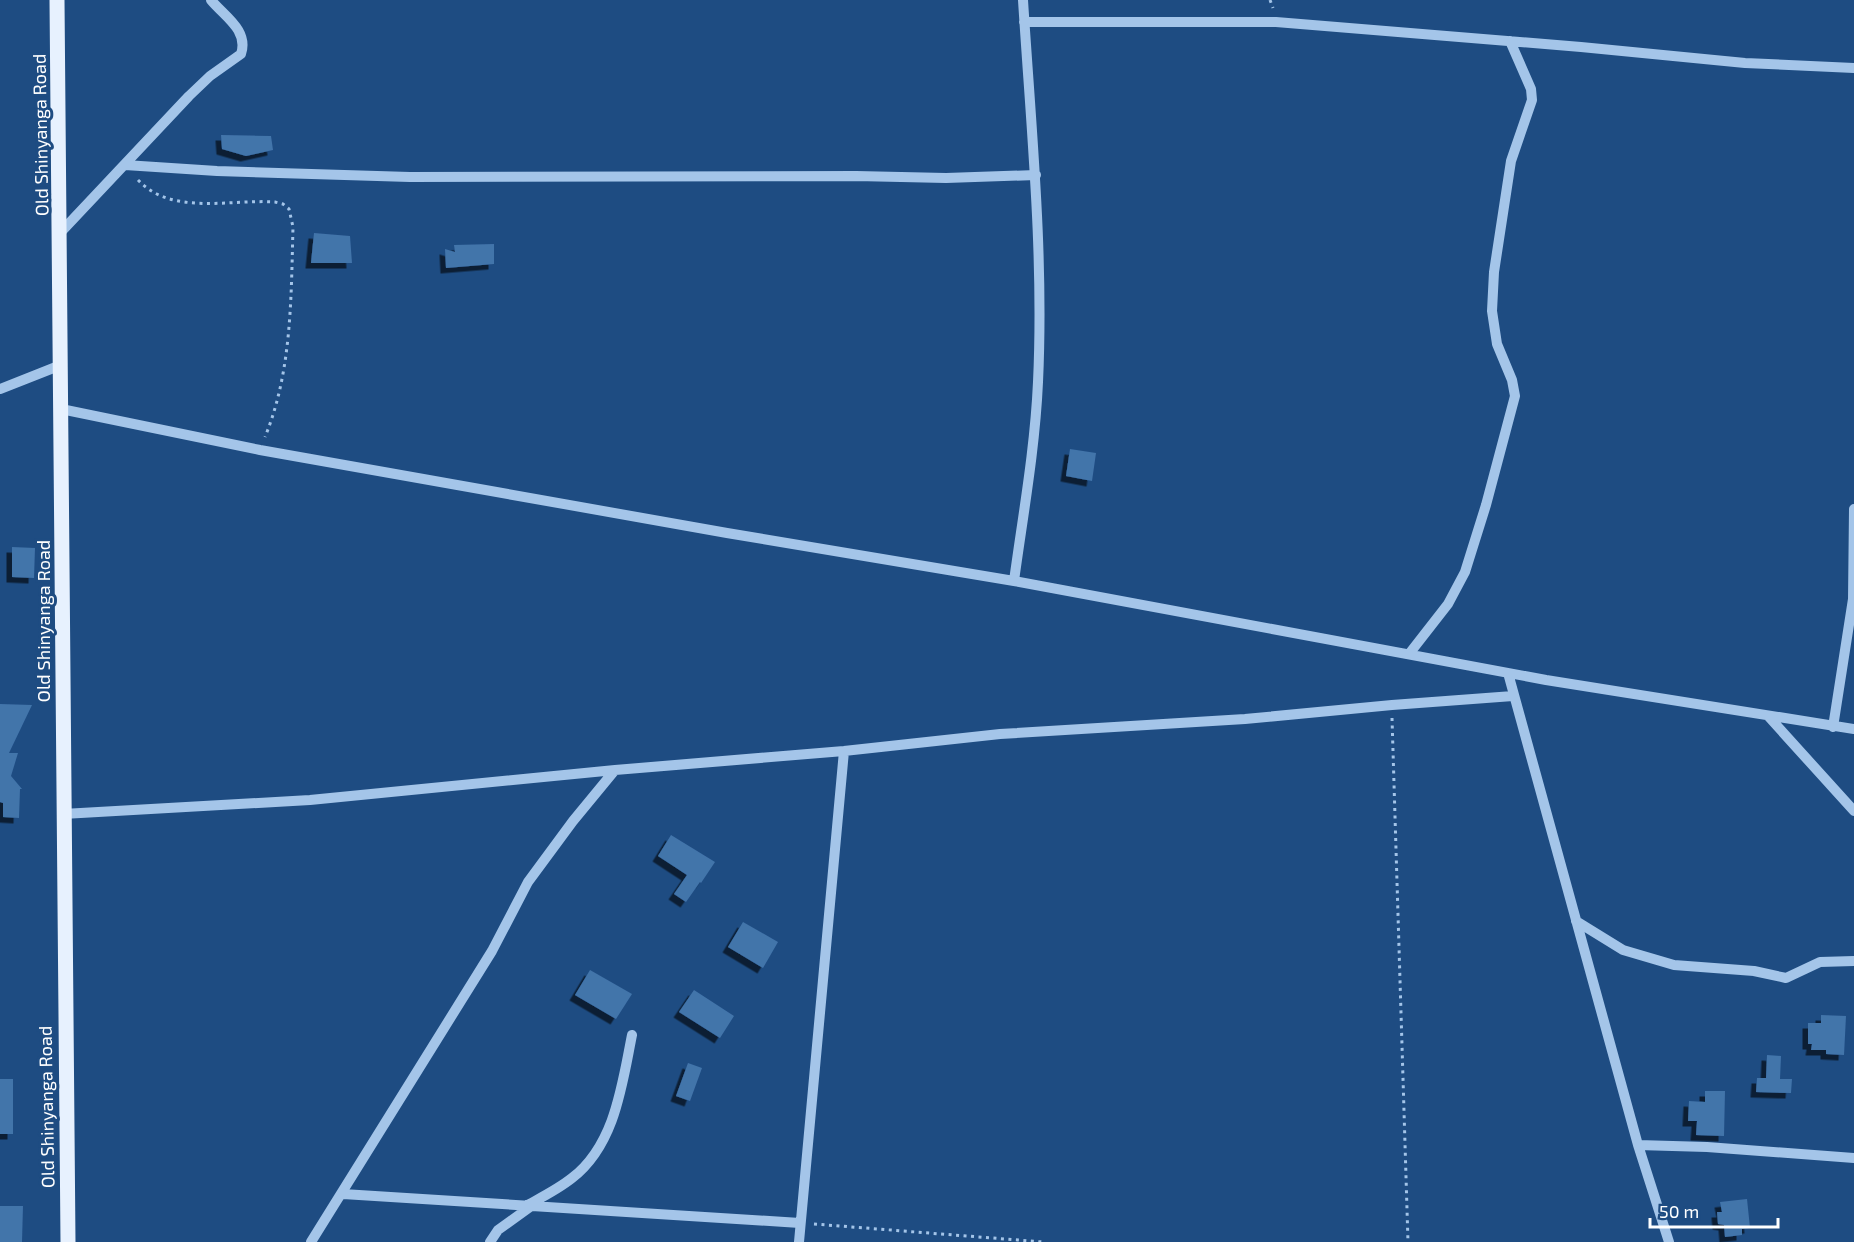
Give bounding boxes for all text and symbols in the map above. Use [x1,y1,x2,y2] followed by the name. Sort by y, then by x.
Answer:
[28,54,52,216] street label: Old Shinyanga Road
[32,540,54,702] street label: Old Shinyanga Road
[34,1026,58,1188] street label: Old Shinyanga Road
[1650,1191,1778,1229] scale bar
[1659,1200,1699,1222] text: 50 m

